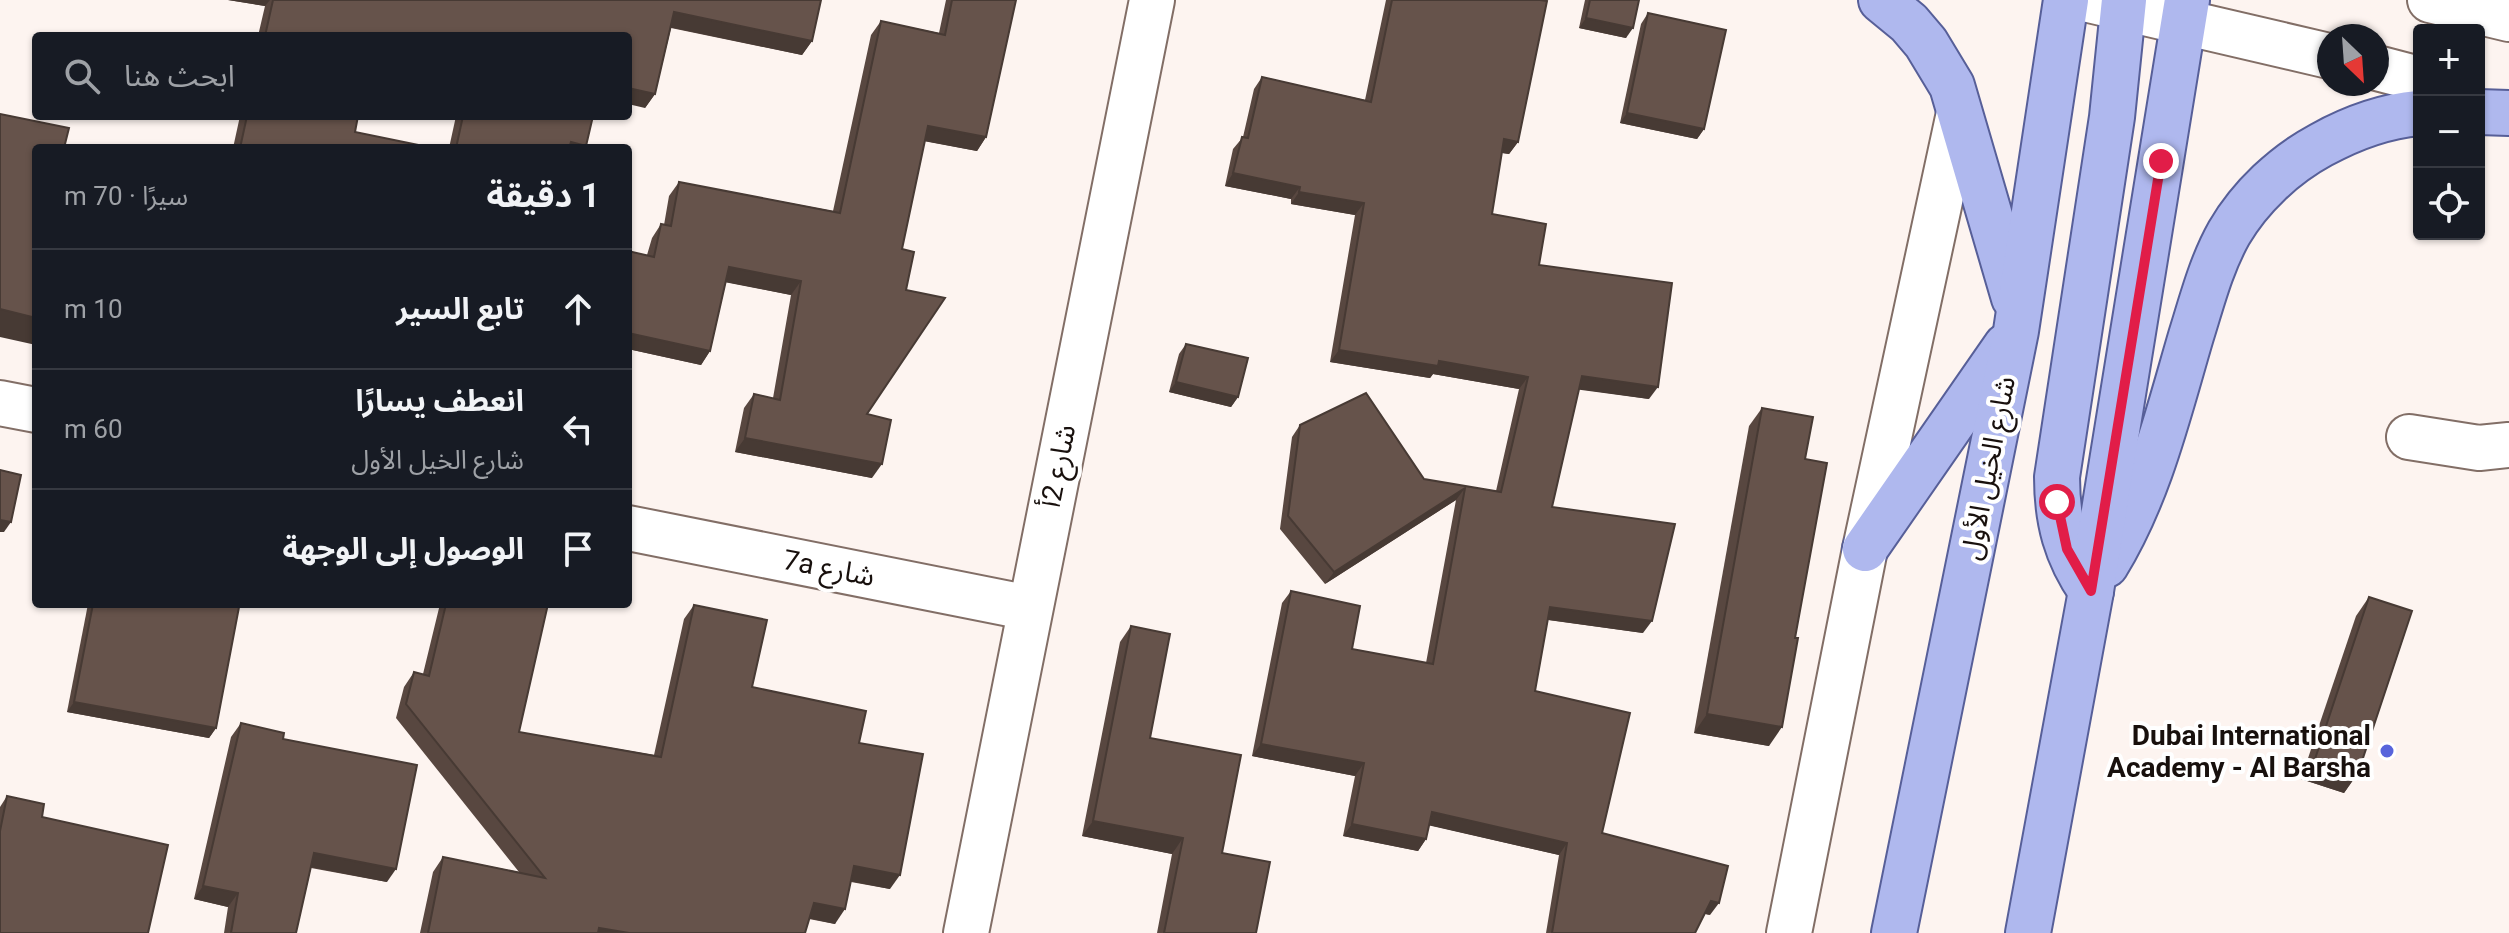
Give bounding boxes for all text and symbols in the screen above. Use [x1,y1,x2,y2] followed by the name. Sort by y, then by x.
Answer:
[2317,24,2389,96] north arrow
[2413,24,2485,240] map controls
[2413,24,2485,96] button: +
[32,32,632,120] search box
[60,54,104,98] icon: search
[124,58,235,93] text: ابحث هنا
[2413,96,2485,168] button: −
[2143,143,2179,179] route end
[2413,168,2485,240] button: locate
[486,175,600,215] text: 1 دقيقة
[64,181,188,211] text: سيرًا · 70 m
[556,287,600,331] icon: ahead
[396,291,524,326] text: تابع السير
[64,294,123,324] text: 10 m
[1954,374,2026,563] street label: شارع الخيل الأول
[355,383,524,418] text: انعطف يسارًا
[556,407,600,451] icon: left
[64,414,123,444] text: 60 m
[1032,421,1086,512] street label: شارع 2أ
[351,445,524,475] text: شارع الخيل الأول
[2039,484,2075,520] route start
[556,527,600,571] icon: arrive
[283,531,524,566] text: الوصول إلى الوجهة
[780,543,878,597] street label: 7a شارع
[2107,719,2371,784] place label: Dubai International Academy - Al Barsha
[2378,742,2396,760] marker: Dubai International Academy - Al Barsha

